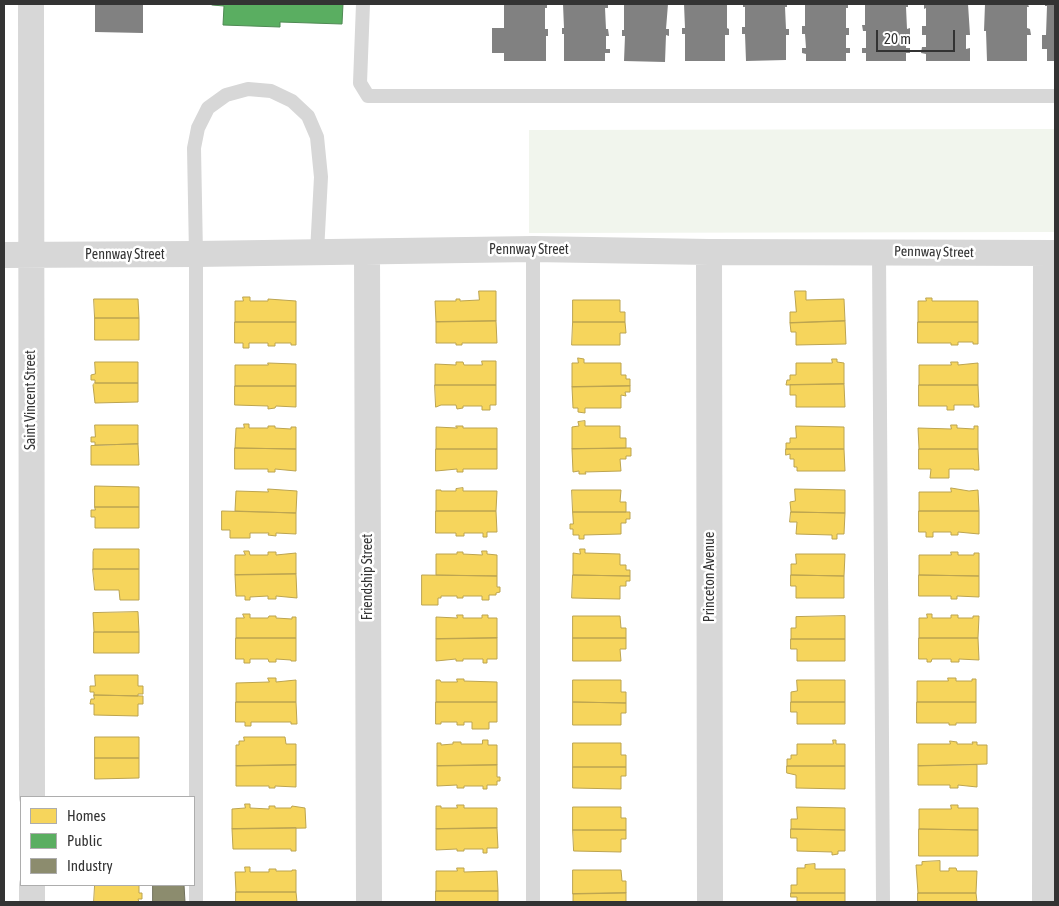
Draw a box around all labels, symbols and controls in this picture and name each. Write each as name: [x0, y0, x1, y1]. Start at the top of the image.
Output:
scale bar: [879, 20, 958, 52]
text: 20 m: [884, 30, 911, 47]
street label: Pennway Street: [489, 242, 569, 258]
street label: Pennway Street: [894, 243, 974, 261]
street label: Pennway Street: [85, 247, 165, 263]
street label: Saint Vincent Street: [23, 350, 39, 450]
street label: Princeton Avenue: [702, 532, 718, 622]
street label: Friendship Street: [360, 534, 376, 620]
legend: [20, 796, 195, 886]
text: Homes: [67, 807, 106, 824]
text: Public: [67, 832, 102, 849]
text: Industry: [67, 857, 113, 874]

